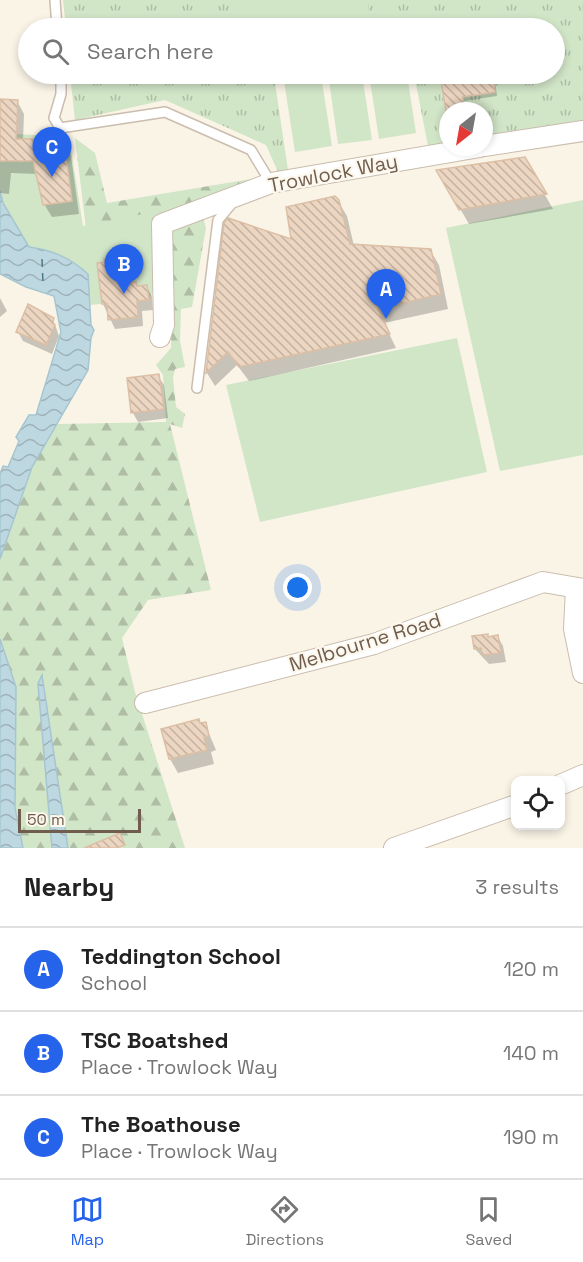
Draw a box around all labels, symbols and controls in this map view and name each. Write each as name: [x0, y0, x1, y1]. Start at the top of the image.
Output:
search box: [18, 18, 565, 84]
icon: search: [39, 35, 72, 68]
text: Search here: [87, 37, 214, 65]
north arrow: [439, 102, 493, 156]
pin: C: [32, 128, 72, 177]
street label: Trowlock Way: [266, 148, 400, 198]
pin: B: [104, 244, 144, 294]
pin: A: [366, 270, 406, 319]
your location: [283, 573, 312, 602]
street label: Melbourne Road: [286, 607, 444, 677]
map controls: [511, 776, 565, 830]
button: locate: [511, 776, 565, 830]
scale bar: [18, 806, 141, 834]
text: 50 m: [27, 809, 65, 830]
text: Nearby: [24, 870, 114, 904]
text: 3 results: [475, 874, 559, 900]
text: Teddington School: [81, 942, 281, 970]
text: A: [37, 956, 50, 982]
text: 120 m: [503, 956, 559, 982]
text: School: [81, 970, 147, 996]
text: TSC Boatshed: [81, 1026, 229, 1054]
text: B: [37, 1040, 50, 1066]
text: 140 m: [503, 1040, 559, 1066]
text: Place · Trowlock Way: [81, 1054, 278, 1080]
text: The Boathouse: [81, 1110, 241, 1138]
text: C: [37, 1124, 50, 1150]
text: 190 m: [503, 1124, 559, 1150]
text: Place · Trowlock Way: [81, 1138, 278, 1164]
tab: Map: [71, 1193, 104, 1250]
tab: Directions: [246, 1193, 324, 1250]
tab: Saved: [466, 1193, 512, 1250]

